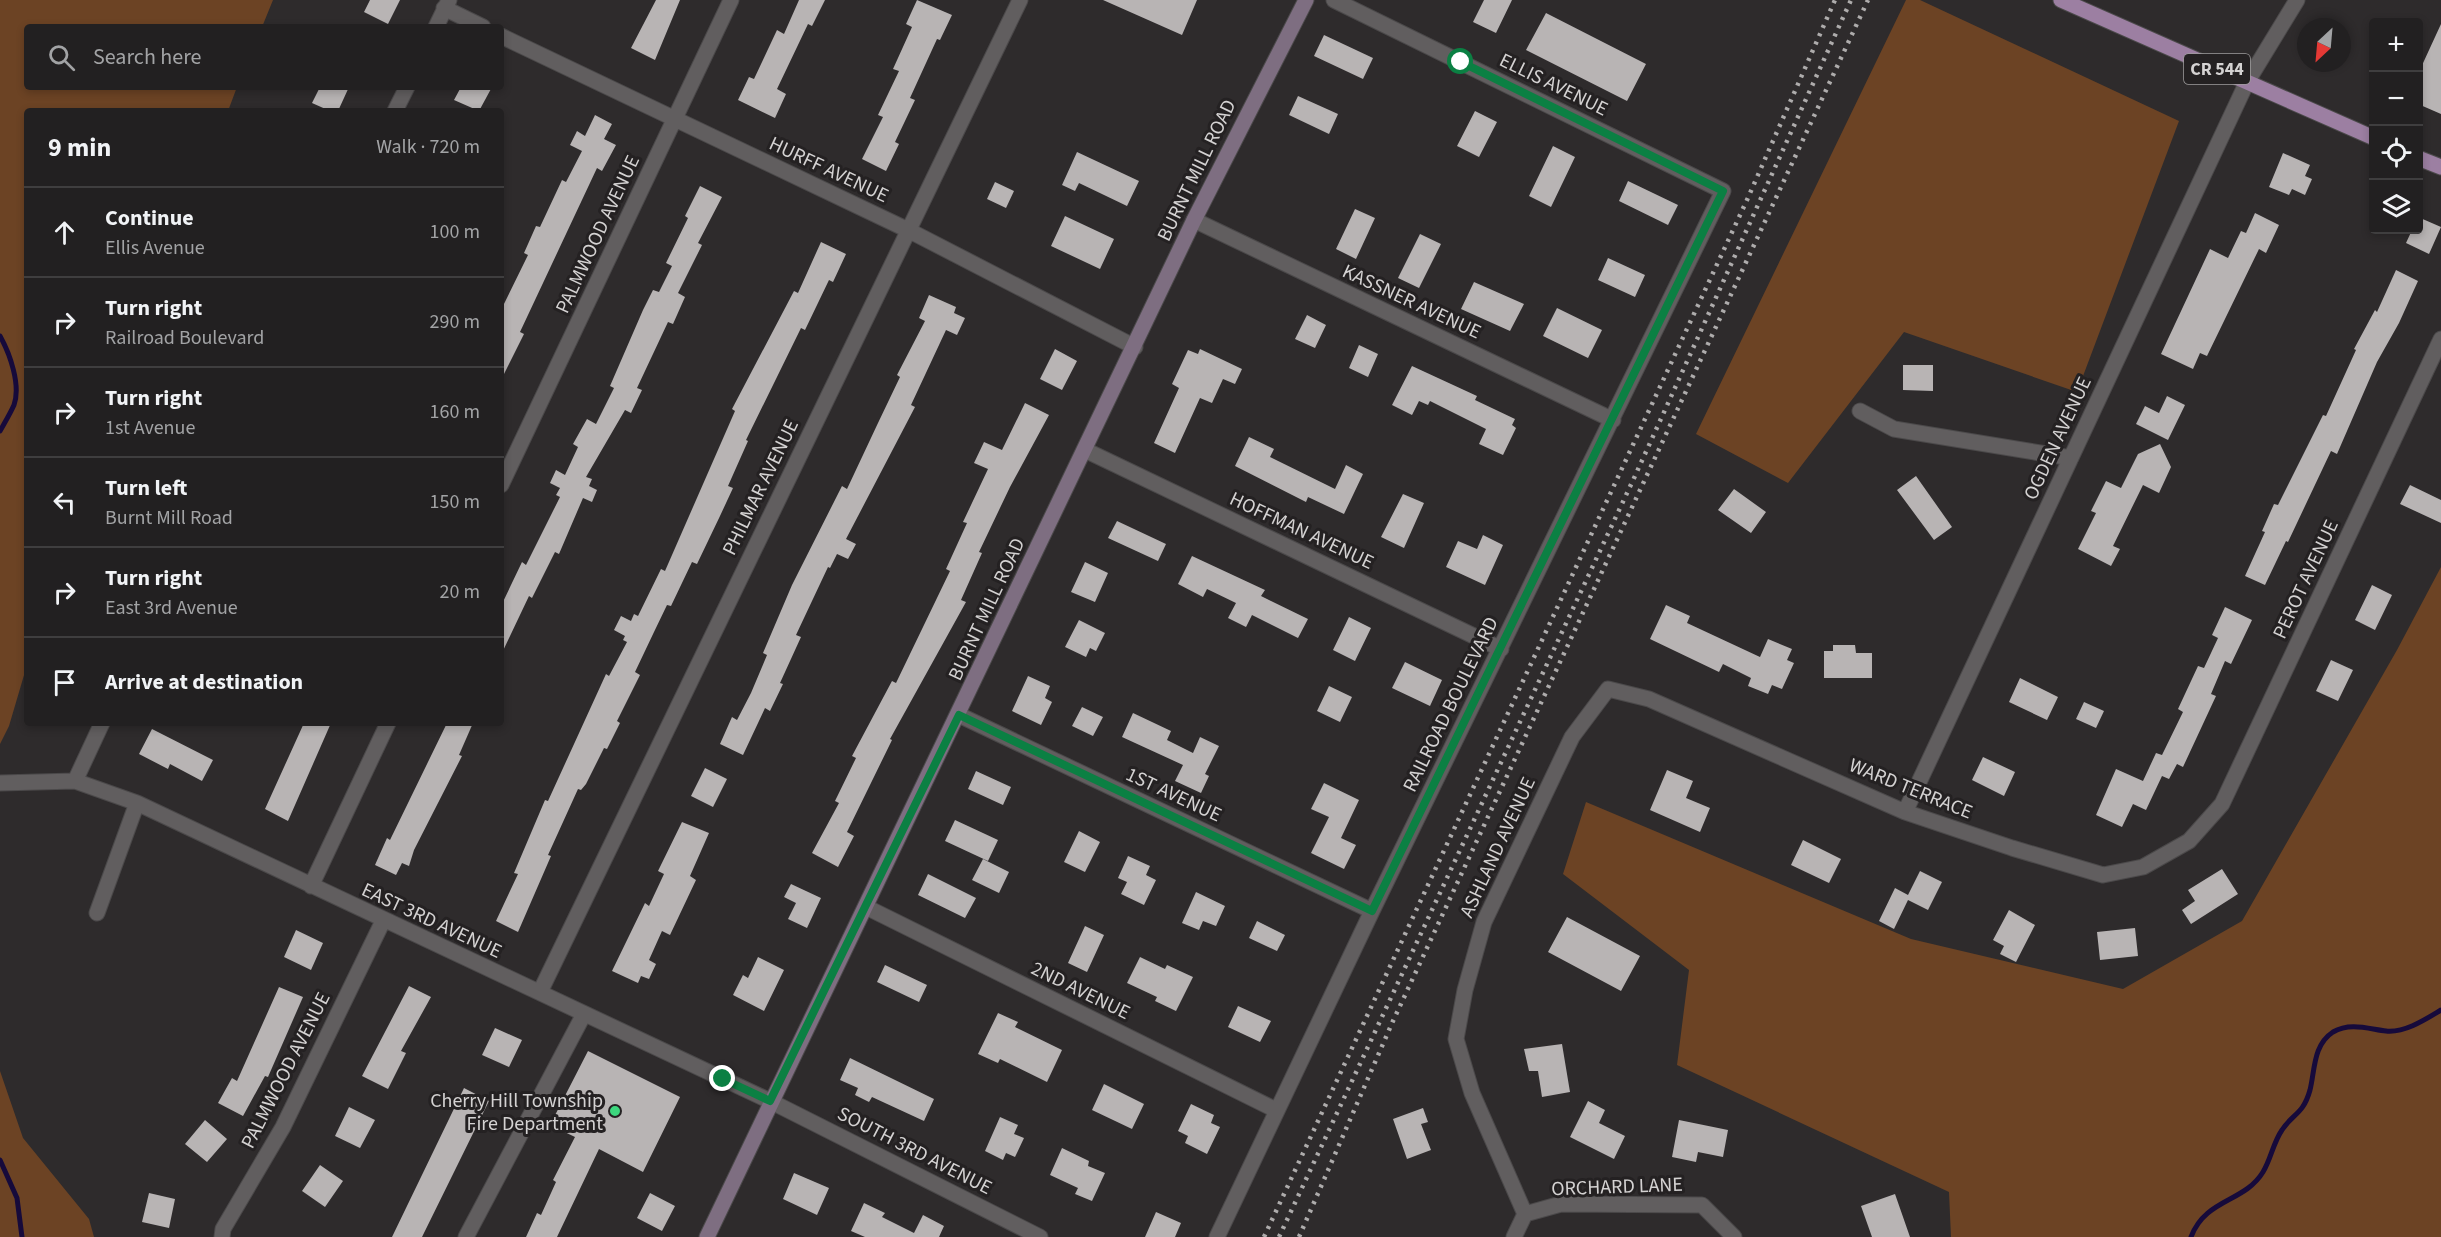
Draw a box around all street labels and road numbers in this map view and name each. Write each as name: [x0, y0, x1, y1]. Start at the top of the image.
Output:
street label: ELLIS AVENUE: [1495, 47, 1613, 123]
road number: CR 544: [2184, 54, 2250, 84]
street label: BURNT MILL ROAD: [1150, 95, 1243, 246]
street label: HURFF AVENUE: [764, 130, 893, 210]
street label: PALMWOOD AVENUE: [549, 151, 647, 318]
street label: KASSNER AVENUE: [1338, 258, 1485, 346]
street label: OGDEN AVENUE: [2017, 372, 2099, 505]
street label: PHILMAR AVENUE: [716, 415, 806, 560]
street label: HOFFMAN AVENUE: [1225, 485, 1378, 577]
street label: PEROT AVENUE: [2266, 515, 2346, 644]
street label: BURNT MILL ROAD: [942, 533, 1032, 685]
street label: RAILROAD BOULEVARD: [1396, 612, 1505, 797]
street label: WARD TERRACE: [1845, 751, 1977, 826]
street label: 1ST AVENUE: [1121, 761, 1226, 829]
street label: ASHLAND AVENUE: [1453, 773, 1543, 922]
street label: EAST 3RD AVENUE: [357, 876, 506, 966]
street label: 2ND AVENUE: [1026, 955, 1135, 1027]
street label: PALMWOOD AVENUE: [234, 988, 337, 1153]
street label: SOUTH 3RD AVENUE: [832, 1100, 997, 1202]
street label: ORCHARD LANE: [1551, 1171, 1683, 1203]

